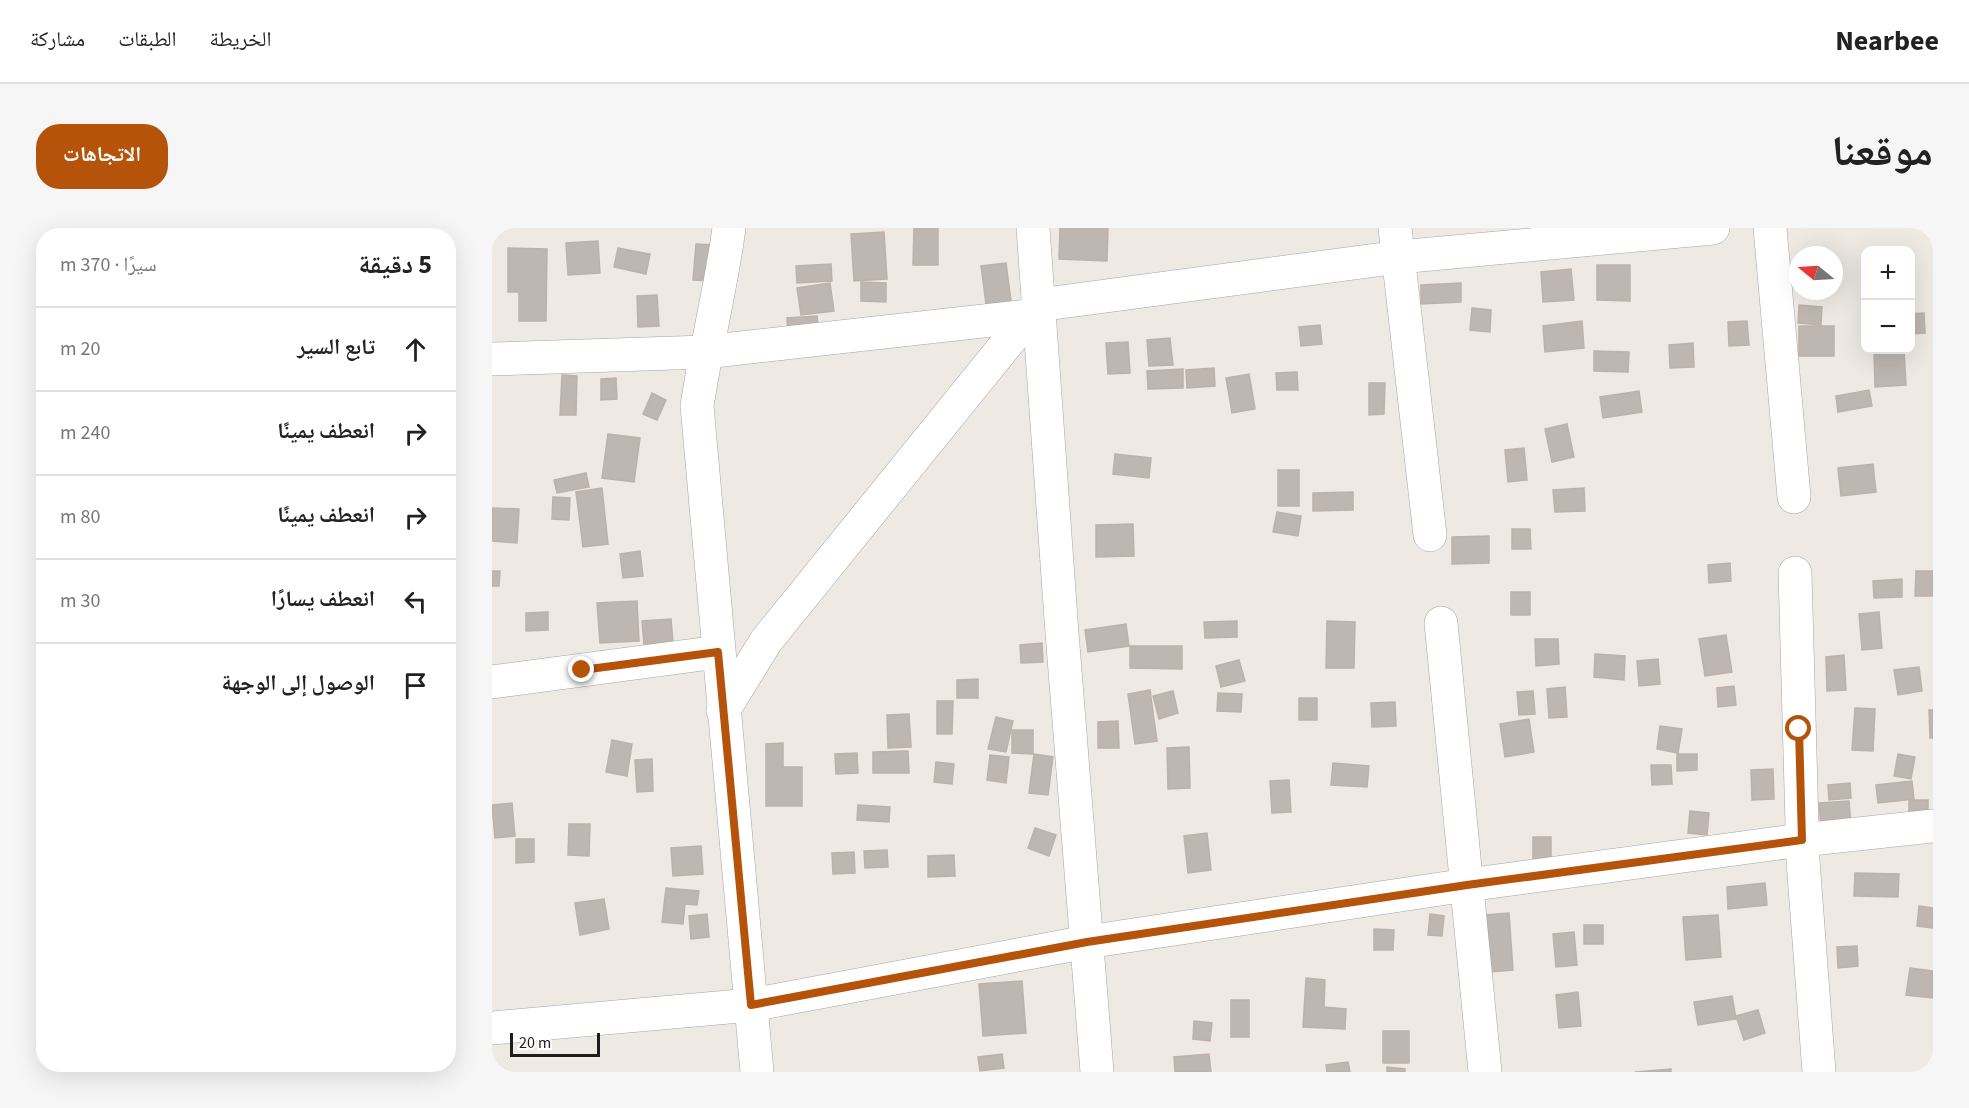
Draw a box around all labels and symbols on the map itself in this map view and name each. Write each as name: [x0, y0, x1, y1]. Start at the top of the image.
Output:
north arrow: [1789, 246, 1843, 300]
route end: [568, 656, 594, 682]
route start: [1785, 715, 1811, 741]
scale bar: [510, 1030, 600, 1058]

